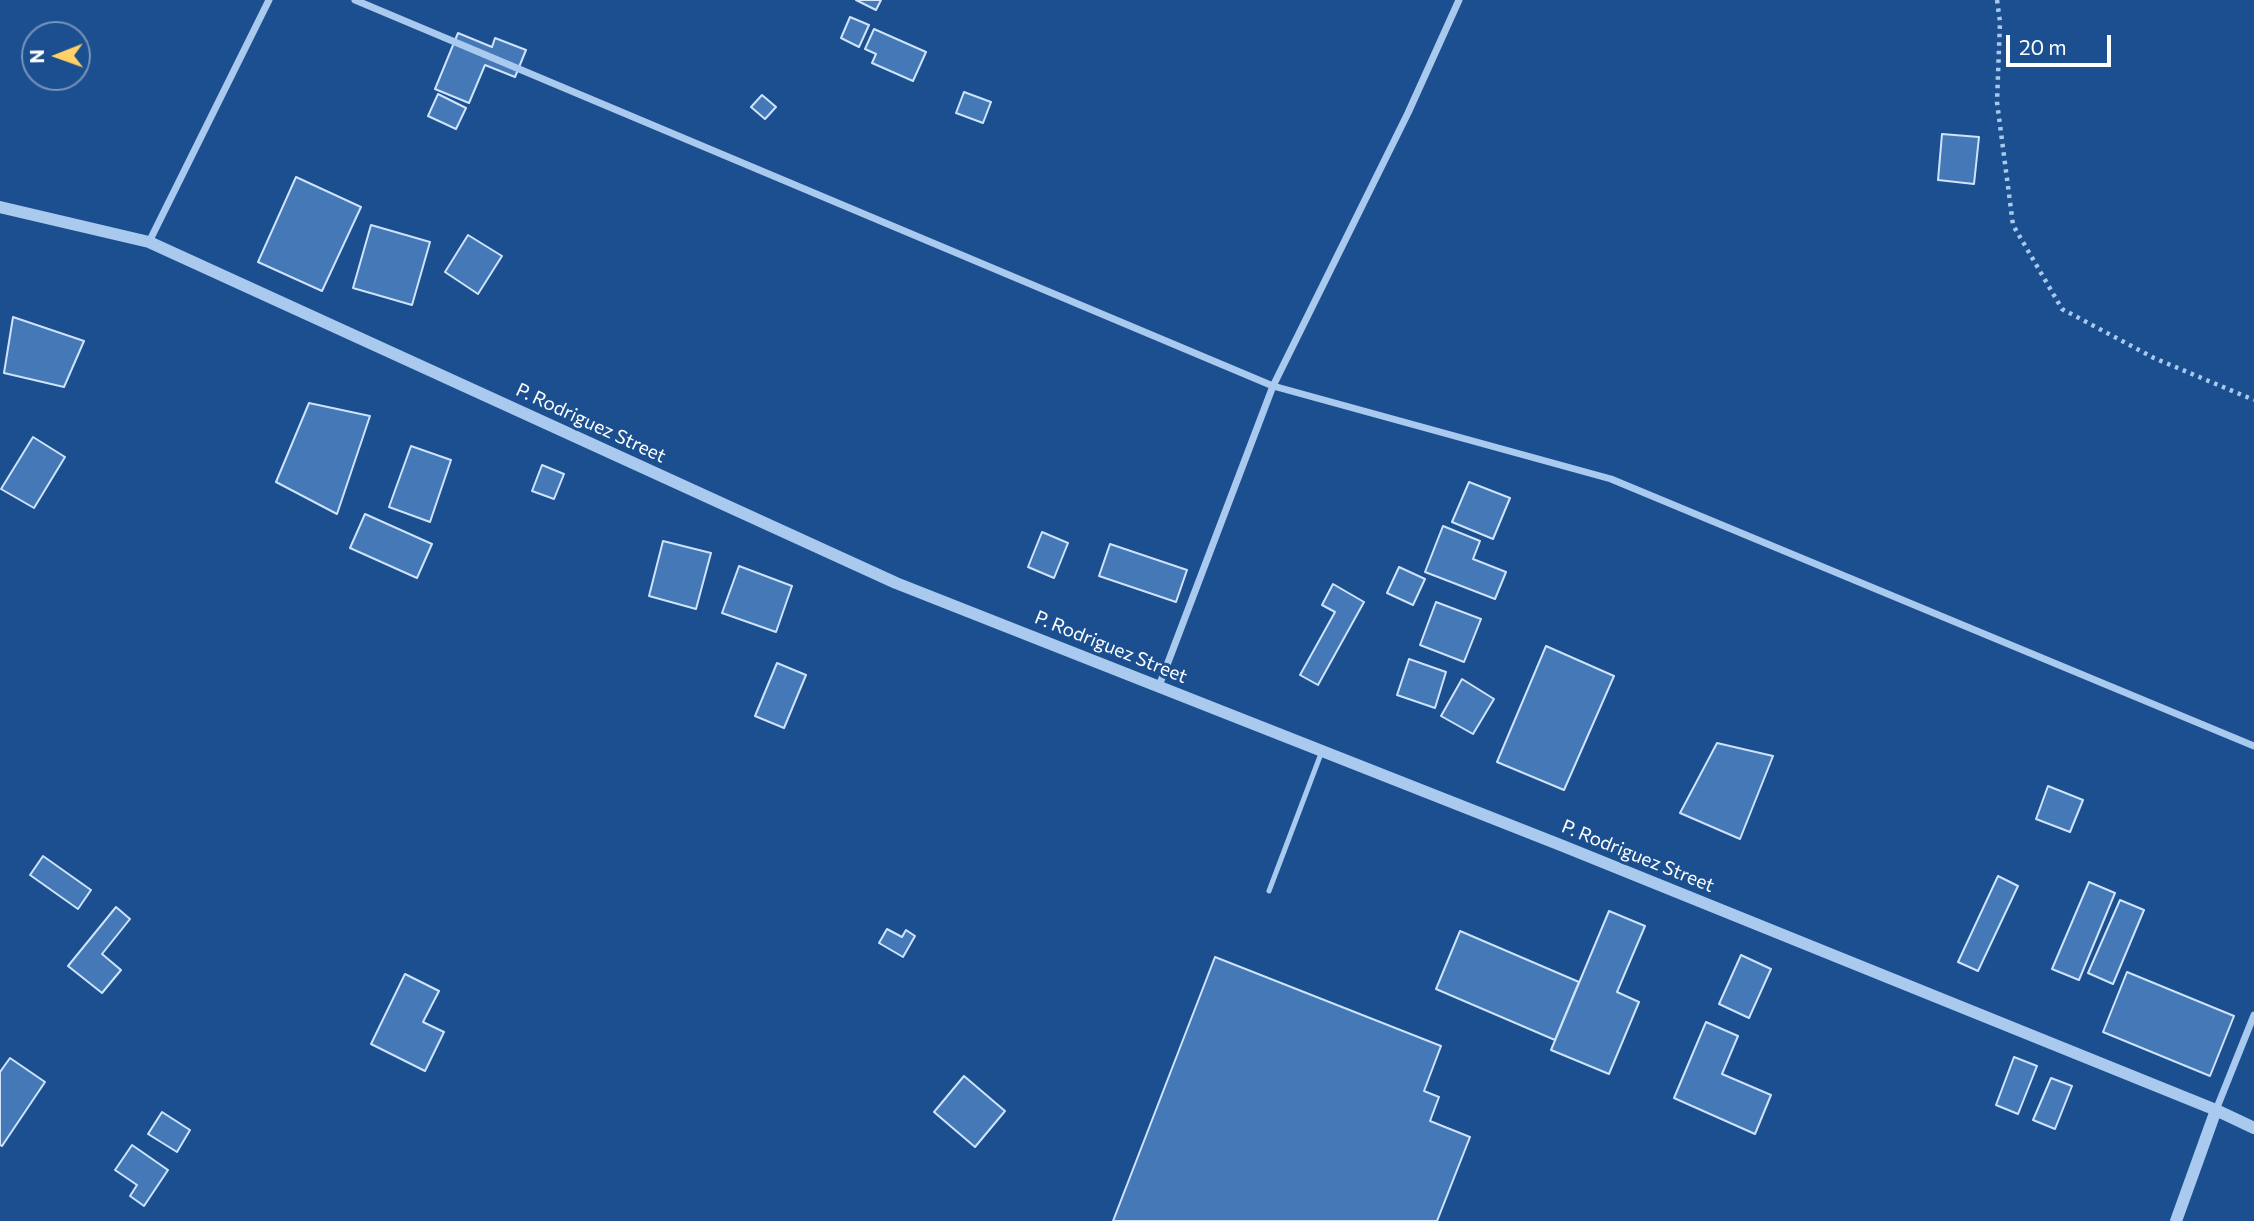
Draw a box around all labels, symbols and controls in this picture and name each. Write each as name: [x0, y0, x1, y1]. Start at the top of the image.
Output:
north arrow: [21, 21, 91, 91]
scale bar: [2009, 21, 2114, 65]
text: 20 m: [2019, 34, 2067, 59]
text: N: [25, 49, 48, 64]
street label: P. Rodriguez Street: [512, 378, 670, 468]
street label: P. Rodriguez Street: [1031, 606, 1191, 688]
street label: P. Rodriguez Street: [1558, 815, 1718, 897]

